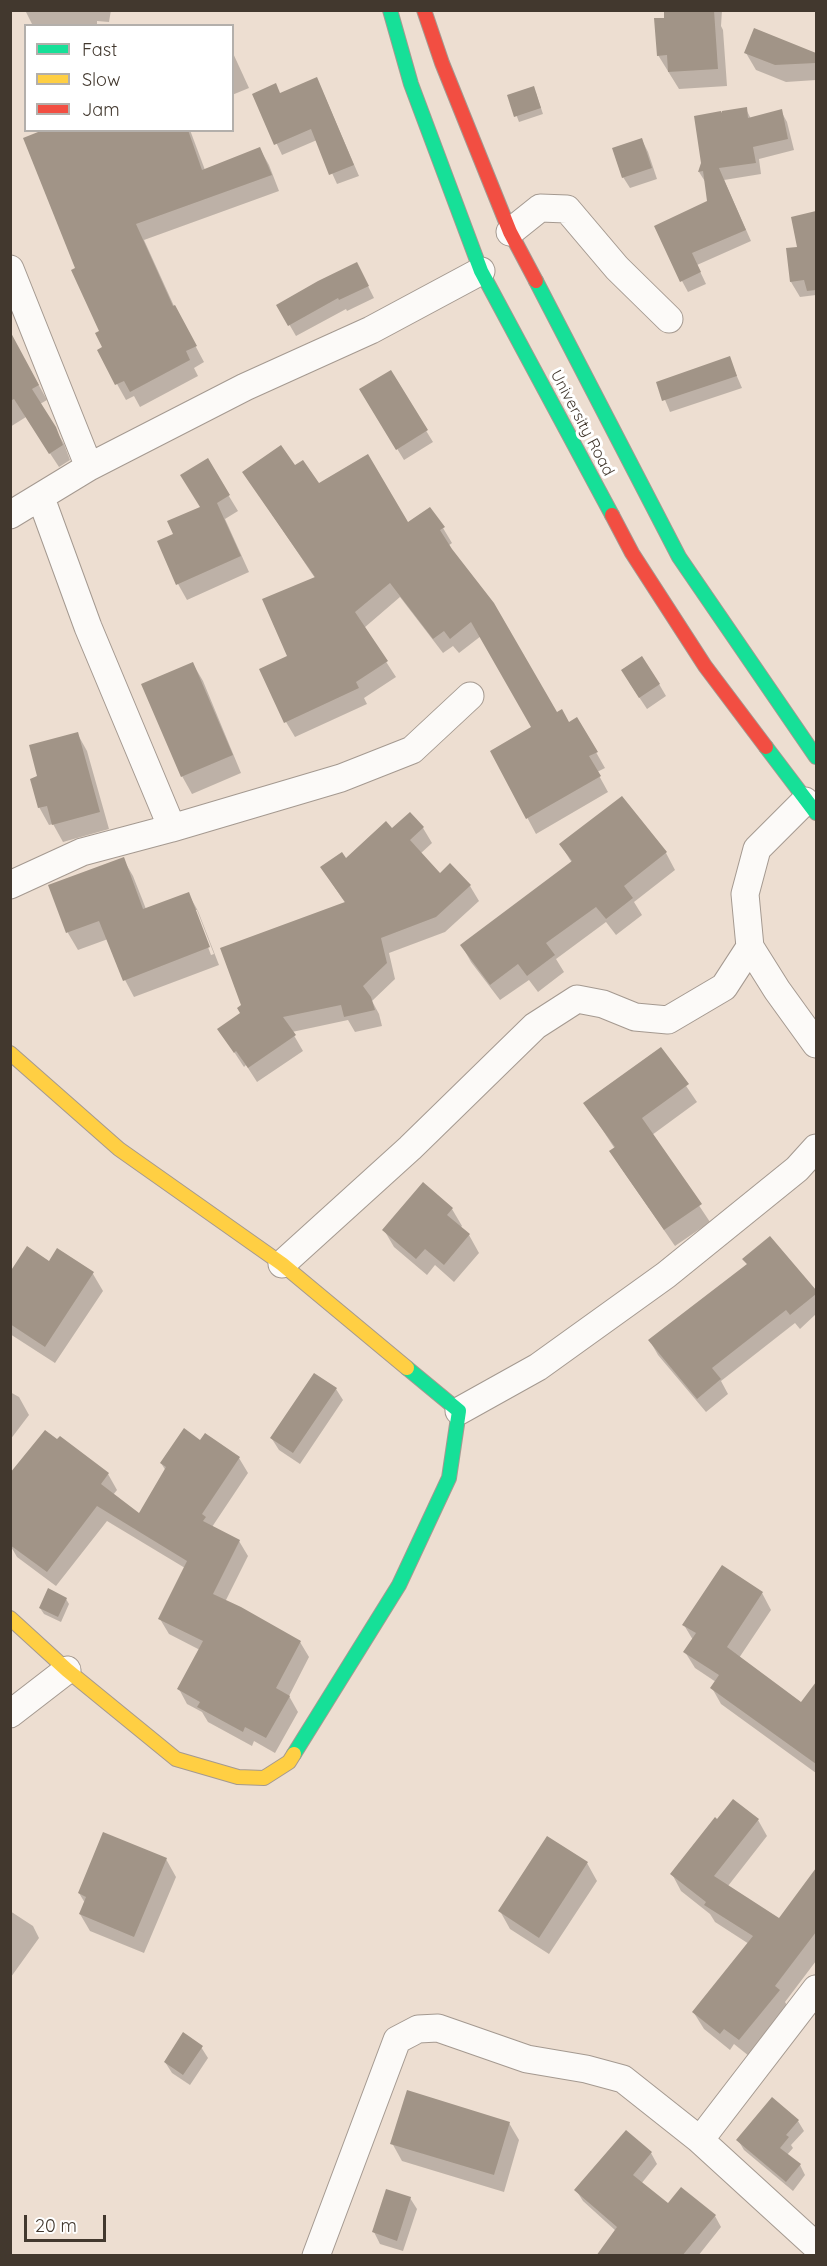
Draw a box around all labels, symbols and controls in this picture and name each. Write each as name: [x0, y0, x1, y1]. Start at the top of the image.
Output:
legend: [24, 24, 234, 132]
text: Fast: [82, 38, 117, 61]
text: Slow: [82, 68, 120, 91]
text: Jam: [82, 98, 120, 121]
street label: University Road: [546, 367, 618, 479]
scale bar: [27, 2203, 110, 2241]
text: 20 m: [35, 2214, 77, 2237]

